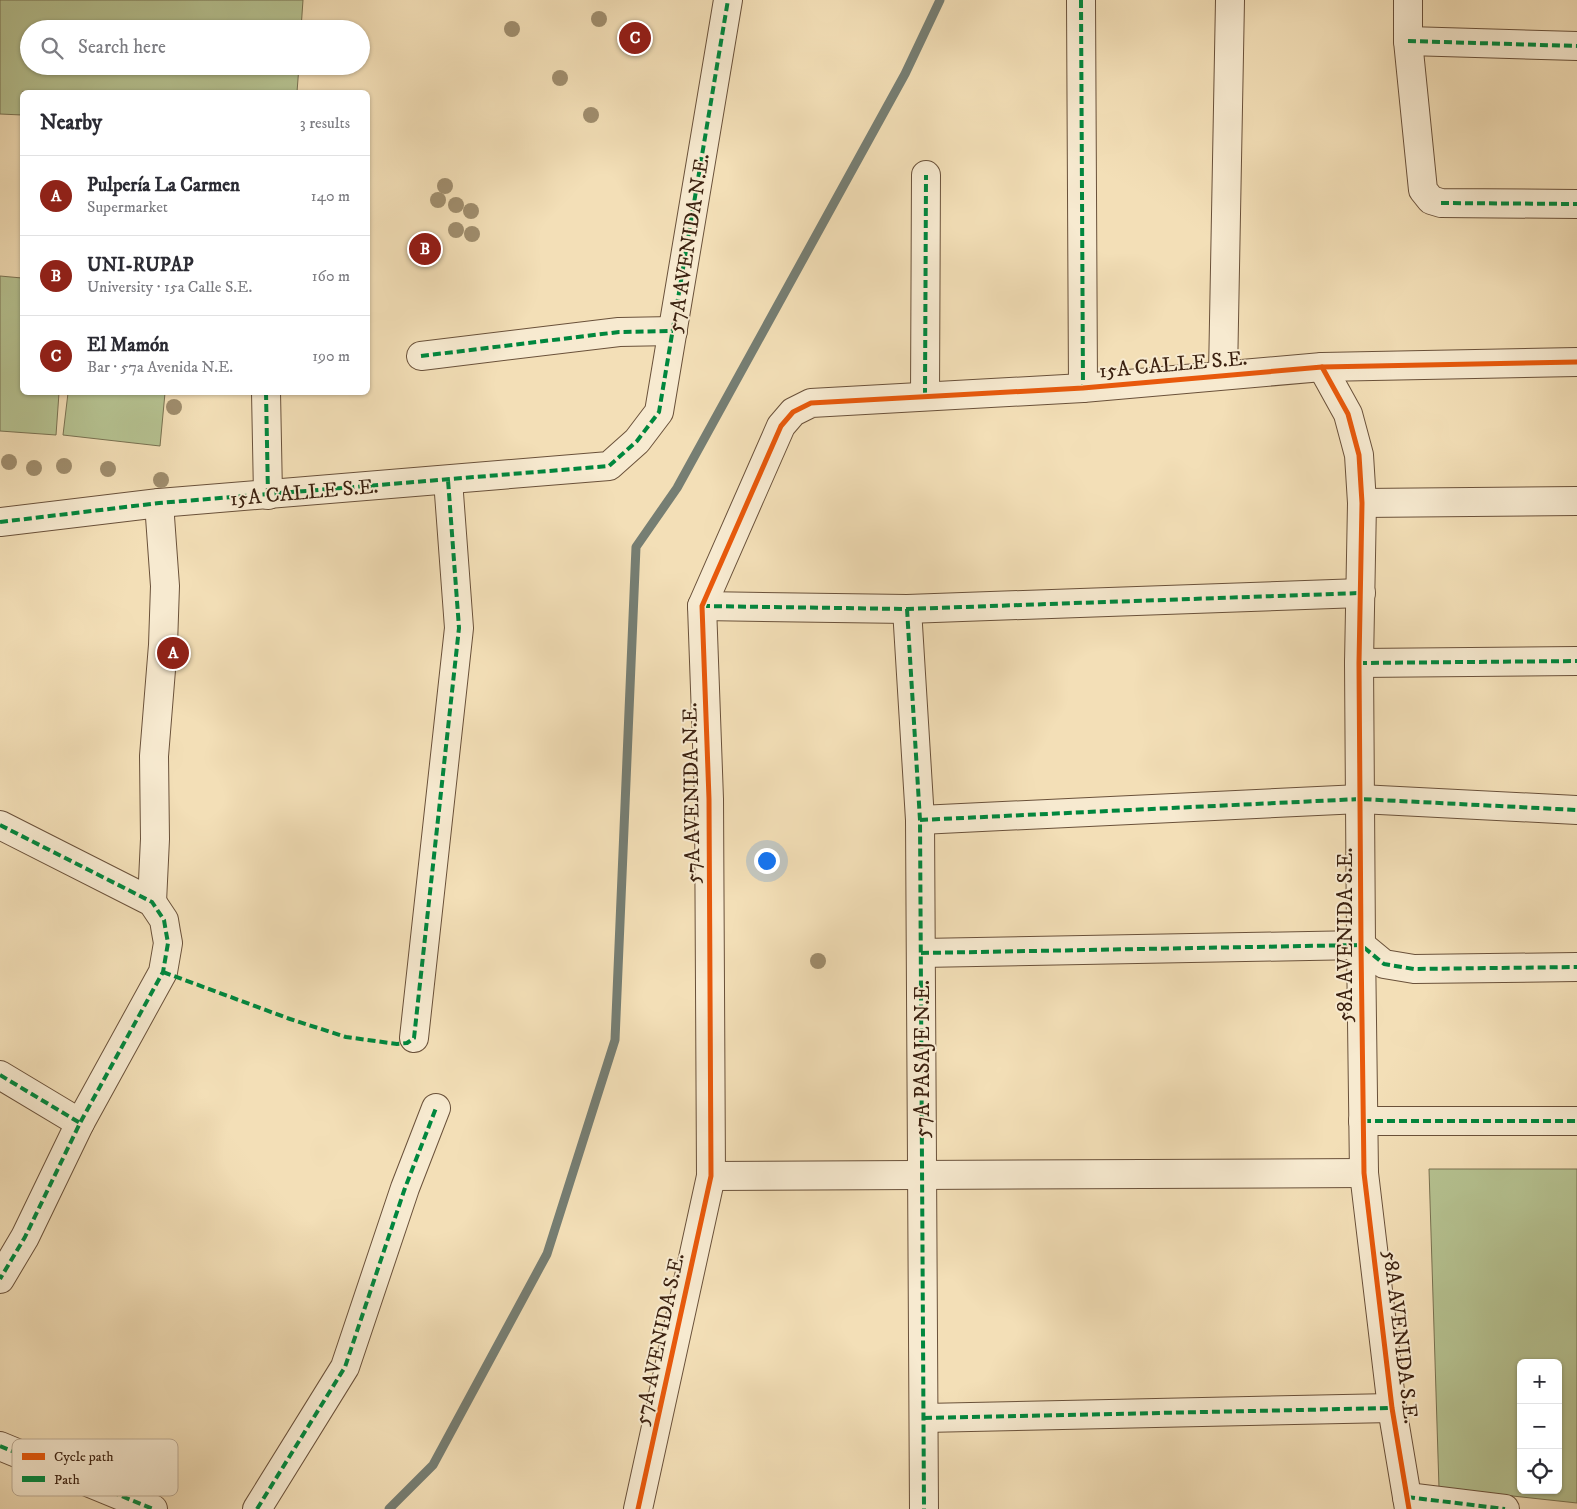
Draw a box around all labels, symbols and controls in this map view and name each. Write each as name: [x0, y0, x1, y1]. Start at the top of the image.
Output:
pin: C: [619, 19, 651, 57]
search box: [20, 20, 370, 75]
icon: search: [38, 34, 66, 62]
text: Search here: [78, 36, 166, 59]
text: Nearby: [40, 110, 102, 136]
text: 3 results: [300, 113, 350, 133]
street label: 57A AVENIDA N.E.: [662, 152, 716, 335]
text: Pulpería La Carmen: [87, 174, 240, 197]
text: A: [51, 186, 61, 206]
text: 140 m: [311, 186, 350, 206]
text: Supermarket: [87, 197, 168, 217]
pin: B: [409, 230, 441, 268]
text: UNI-RUPAP: [87, 254, 194, 277]
text: B: [51, 266, 61, 286]
text: 160 m: [312, 266, 350, 286]
text: University · 15a Calle S.E.: [87, 277, 252, 297]
text: El Mamón: [87, 334, 169, 357]
text: C: [51, 346, 61, 366]
text: 190 m: [312, 346, 350, 366]
street label: 15A CALLE S.E.: [1098, 346, 1248, 384]
text: Bar · 57a Avenida N.E.: [87, 357, 233, 377]
street label: 15A CALLE S.E.: [229, 474, 379, 512]
pin: A: [157, 634, 189, 672]
street label: 57A AVENIDA N.E.: [677, 702, 707, 884]
your location: [754, 848, 780, 874]
street label: 58A AVENIDA S.E.: [1333, 848, 1359, 1022]
street label: 57A PASAJE N.E.: [910, 980, 936, 1138]
street label: 58A AVENIDA S.E.: [1376, 1249, 1424, 1425]
street label: 57A AVENIDA S.E.: [629, 1251, 691, 1428]
map controls: [1517, 1359, 1562, 1494]
button: +: [1517, 1359, 1562, 1404]
button: −: [1517, 1404, 1562, 1449]
legend: [12, 1439, 178, 1496]
text: Cycle path: [54, 1448, 114, 1466]
button: locate: [1517, 1449, 1562, 1494]
text: Path: [54, 1471, 81, 1489]

